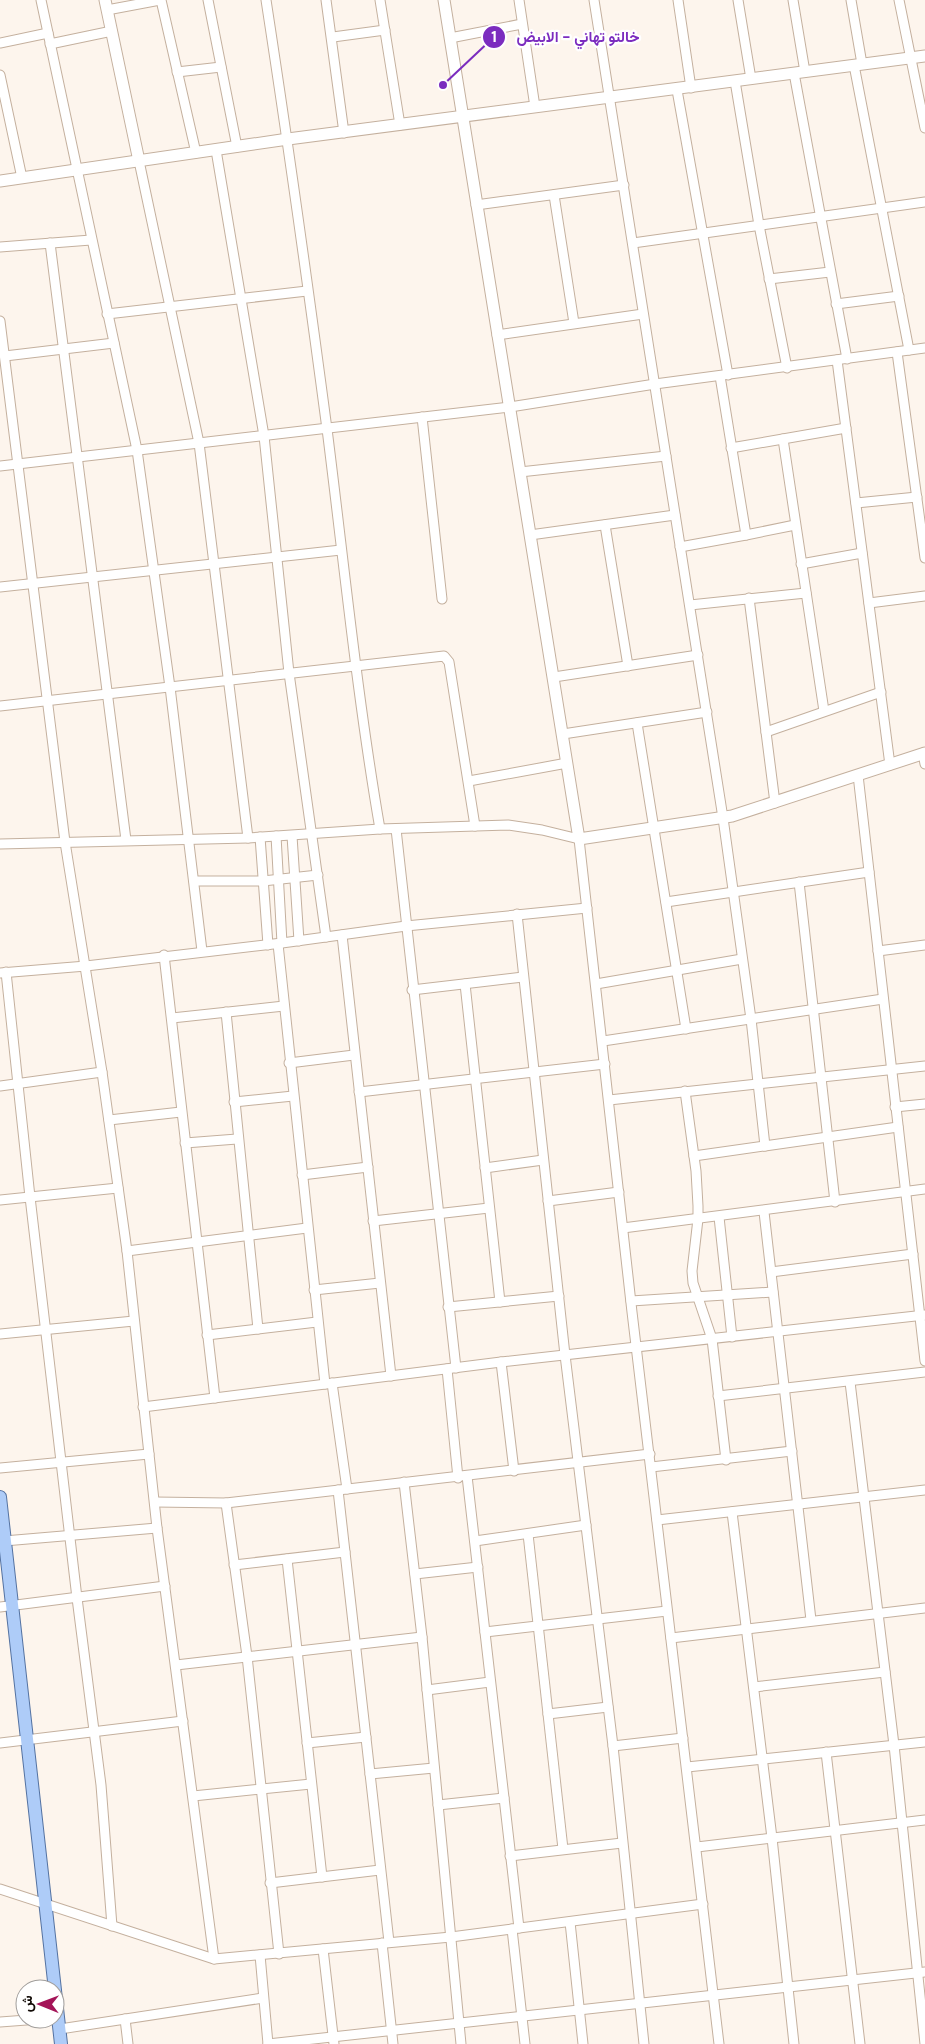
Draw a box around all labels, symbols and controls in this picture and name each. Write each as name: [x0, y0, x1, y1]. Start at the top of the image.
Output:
callout: خالتو تهاني - الابيض: [482, 22, 650, 52]
text: 1: [491, 27, 497, 47]
text: خالتو تهاني - الابيض: [517, 27, 639, 50]
north arrow: [15, 1979, 65, 2029]
text: ش: [18, 1995, 36, 2012]

